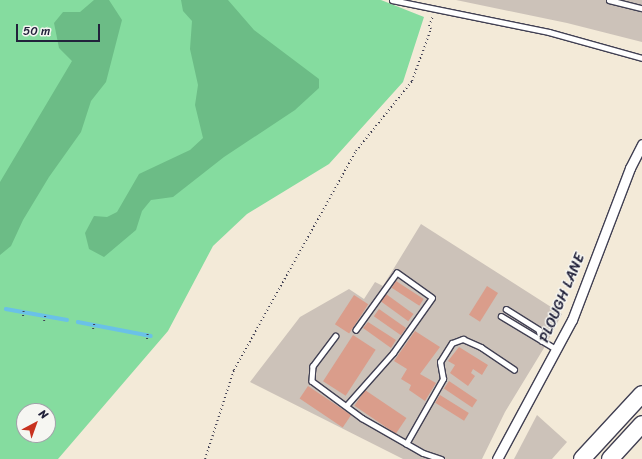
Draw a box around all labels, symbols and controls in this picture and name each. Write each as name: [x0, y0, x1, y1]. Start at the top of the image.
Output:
scale bar: [18, 16, 102, 42]
text: 50 m: [23, 20, 50, 42]
street label: PLOUGH LANE: [535, 251, 589, 345]
north arrow: [16, 403, 56, 443]
text: N: [34, 405, 53, 424]

